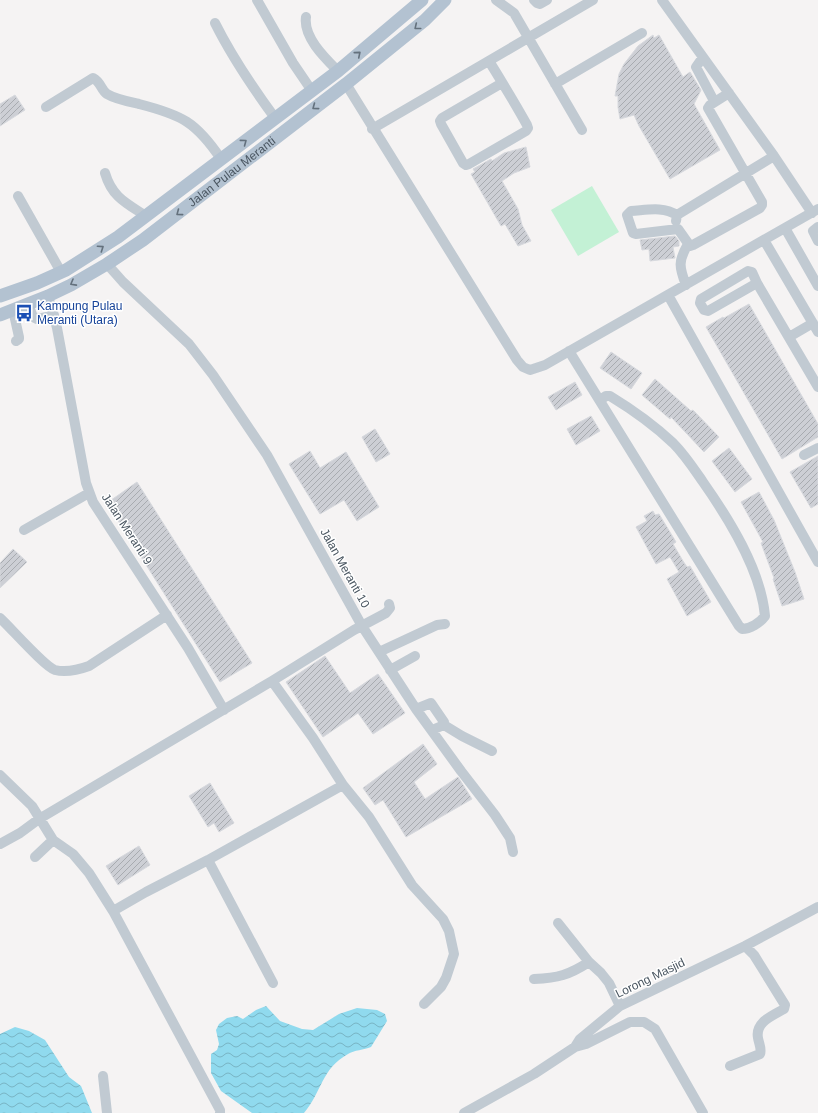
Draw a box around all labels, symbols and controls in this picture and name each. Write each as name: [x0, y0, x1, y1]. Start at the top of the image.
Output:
one-way arrow: [414, 22, 421, 29]
one-way arrow: [354, 52, 361, 59]
one-way arrow: [312, 103, 319, 110]
street label: Jalan Pulau Meranti: [185, 134, 278, 210]
one-way arrow: [239, 140, 246, 147]
one-way arrow: [176, 208, 183, 215]
one-way arrow: [97, 245, 104, 252]
one-way arrow: [70, 279, 77, 286]
place label: Kampung Pulau Meranti (Utara): [37, 299, 122, 327]
bus stop icon: Kampung Pulau Meranti (Utara): [14, 303, 34, 323]
street label: Jalan Meranti 9: [99, 491, 155, 567]
street label: Jalan Meranti 10: [317, 526, 373, 610]
street label: Lorong Masjid: [613, 955, 687, 1001]

